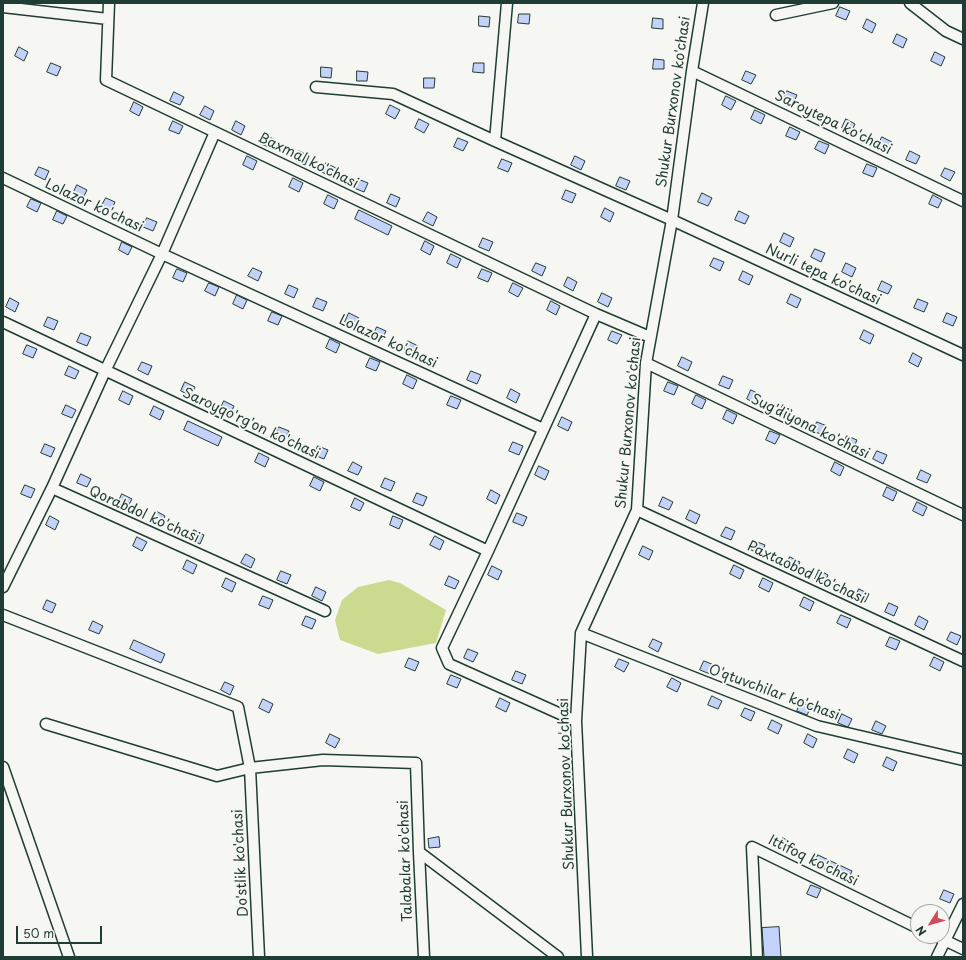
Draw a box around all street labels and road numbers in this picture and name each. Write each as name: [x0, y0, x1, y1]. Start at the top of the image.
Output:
street label: Shukur Burxonov ko'chasi: [654, 15, 694, 189]
street label: Saroytepa ko'chasi: [772, 87, 894, 159]
street label: Baxmal ko'chasi: [255, 129, 361, 193]
street label: Lolazor ko'chasi: [42, 176, 146, 236]
street label: Nurli tepa ko'chasi: [763, 241, 883, 309]
street label: Lolazor ko'chasi: [336, 312, 440, 372]
street label: Shukur Burxonov ko'chasi: [613, 336, 645, 510]
street label: Saroyqo'rg'on ko'chasi: [180, 385, 322, 463]
street label: Sug'diyona ko'chasi: [748, 391, 872, 463]
street label: Qorabdol ko'chasi: [86, 483, 202, 547]
street label: Paxtaobod ko'chasi: [744, 538, 868, 608]
street label: O'qtuvchilar ko'chasi: [706, 662, 842, 724]
street label: Shukur Burxonov ko'chasi: [556, 697, 578, 871]
street label: Talabalar ko'chasi: [395, 800, 417, 922]
street label: Do'stlik ko'chasi: [230, 809, 252, 917]
street label: Ittifoq ko'chasi: [765, 832, 861, 890]

